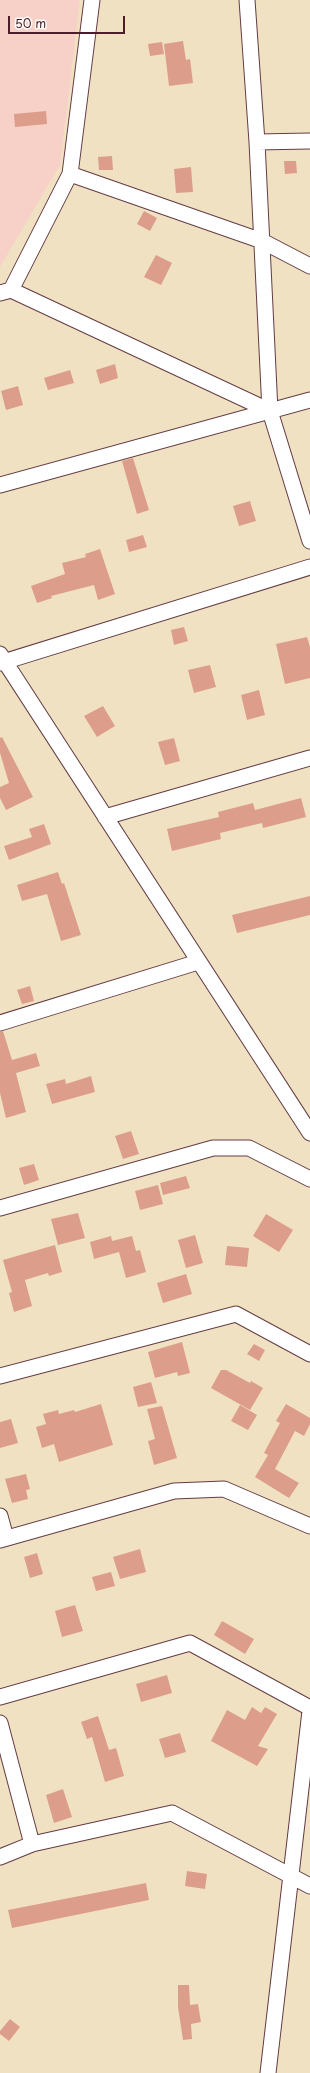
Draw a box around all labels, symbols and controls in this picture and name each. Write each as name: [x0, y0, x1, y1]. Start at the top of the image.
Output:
scale bar: [10, 8, 127, 34]
text: 50 m: [15, 14, 46, 32]

